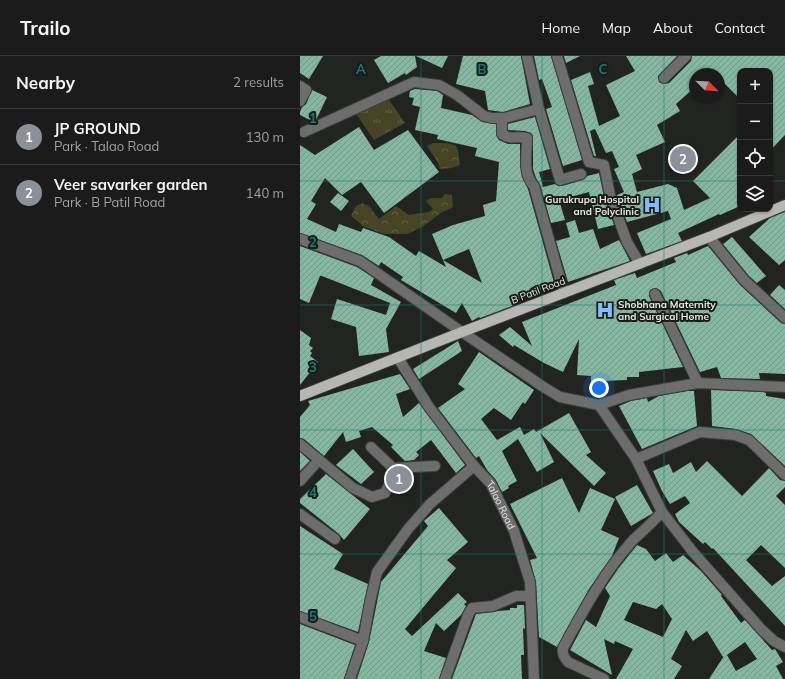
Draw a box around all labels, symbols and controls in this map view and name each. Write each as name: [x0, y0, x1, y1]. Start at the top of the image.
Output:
text: Trailo: [20, 16, 71, 40]
text: Home: [541, 19, 580, 37]
text: Map: [602, 19, 631, 37]
text: About: [653, 19, 693, 37]
text: Contact: [715, 19, 765, 37]
text: A: [356, 61, 366, 77]
text: B: [478, 61, 487, 77]
text: C: [599, 61, 608, 77]
north arrow: [689, 68, 725, 104]
map controls: [737, 68, 773, 212]
button: +: [737, 68, 773, 104]
text: Nearby: [16, 72, 75, 93]
text: 2 results: [233, 74, 284, 90]
button: −: [737, 104, 773, 140]
text: 1: [309, 110, 317, 126]
text: JP GROUND: [54, 119, 141, 138]
text: 1: [25, 129, 33, 145]
text: 130 m: [246, 129, 284, 145]
text: Park · Talao Road: [54, 138, 159, 154]
button: locate: [737, 140, 773, 176]
pin: 2: [670, 144, 696, 174]
text: Veer savarker garden: [54, 175, 208, 194]
button: layers: [737, 176, 773, 212]
text: 2: [25, 185, 33, 201]
text: 140 m: [246, 185, 284, 201]
place label: Gurukrupa Hospital and Polyclinic: [545, 193, 639, 218]
text: Park · B Patil Road: [54, 194, 165, 210]
hospital icon: Gurukrupa Hospital and Polyclinic: [642, 195, 662, 215]
text: 2: [309, 234, 317, 250]
street label: B Patil Road: [509, 274, 567, 307]
place label: Shobhana Maternity and Surgical Home: [618, 298, 716, 323]
hospital icon: Shobhana Maternity and Surgical Home: [595, 300, 615, 320]
text: 3: [309, 359, 317, 375]
your location: [589, 378, 609, 398]
pin: 1: [386, 464, 412, 494]
street label: Talao Road: [484, 478, 518, 531]
text: 4: [309, 484, 317, 500]
text: 5: [309, 608, 317, 624]

